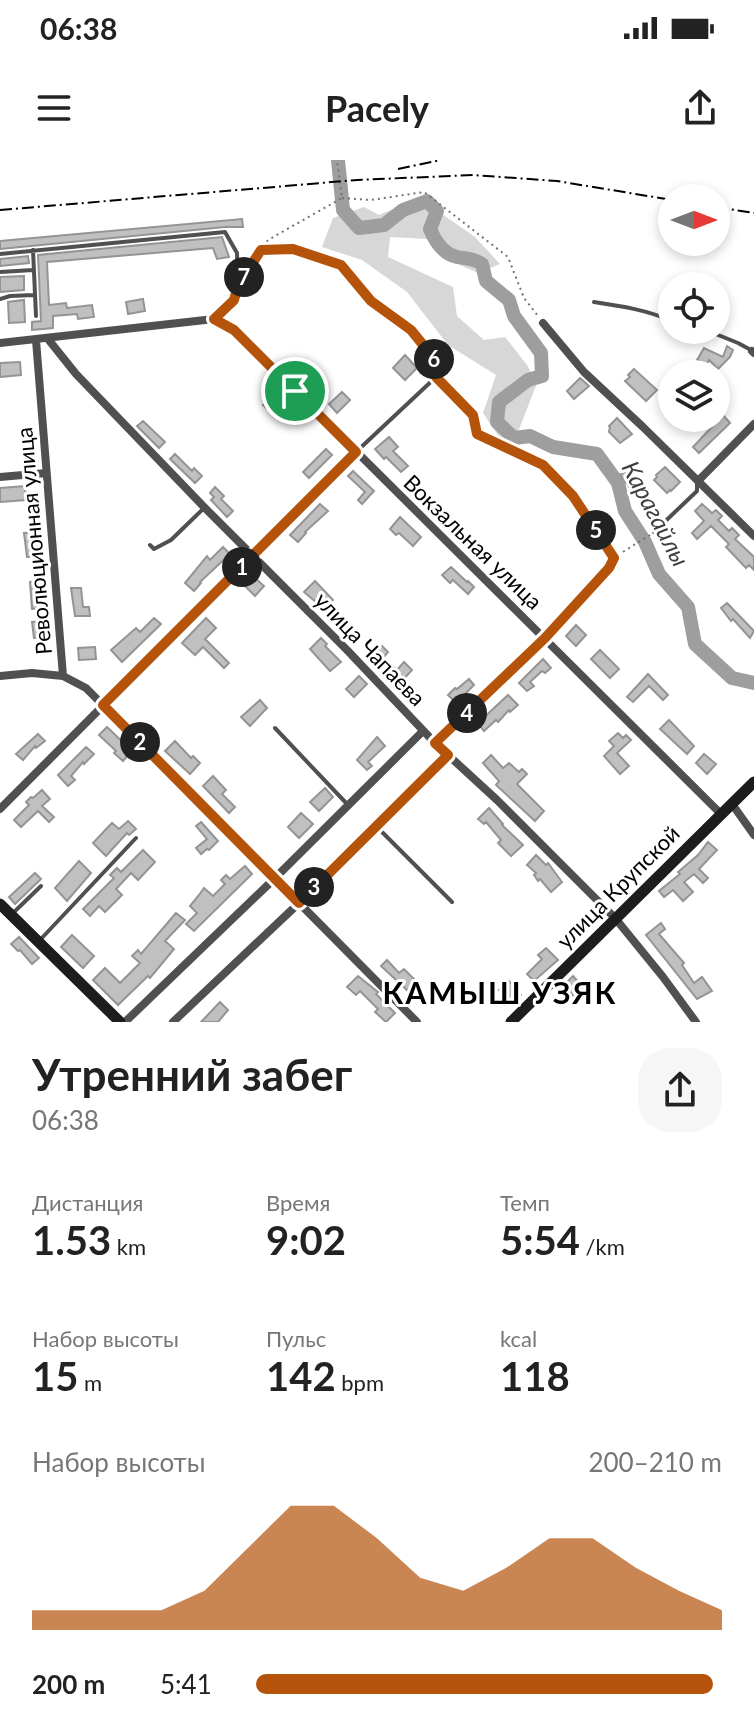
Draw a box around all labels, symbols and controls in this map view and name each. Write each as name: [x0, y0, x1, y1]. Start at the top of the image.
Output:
text: 06:38: [40, 10, 117, 46]
icon: menu: [32, 86, 76, 130]
text: Pacely: [325, 86, 429, 130]
icon: share: [678, 86, 722, 130]
north arrow: [658, 184, 730, 256]
map controls: [658, 184, 730, 432]
pin: 7: [224, 257, 264, 297]
text: 7: [238, 263, 250, 290]
button: locate: [658, 272, 730, 344]
pin: 6: [414, 339, 454, 379]
text: 6: [428, 345, 440, 372]
pin: [261, 357, 329, 425]
button: layers: [658, 360, 730, 432]
icon: arrive: [273, 369, 317, 413]
street label: Революционная улица: [10, 426, 57, 656]
water label: Карагайлы: [617, 456, 696, 571]
street label: Вокзальная улица: [398, 469, 548, 615]
pin: 5: [576, 510, 616, 550]
text: 5: [590, 516, 602, 543]
pin: 1: [222, 547, 262, 587]
text: 1: [236, 553, 248, 580]
street label: улица Чапаева: [309, 586, 431, 711]
pin: 4: [447, 693, 487, 733]
text: 4: [461, 699, 473, 726]
pin: 2: [120, 722, 160, 762]
text: 2: [134, 728, 146, 755]
street label: улица Крупской: [551, 820, 685, 954]
pin: 3: [294, 867, 334, 907]
text: 3: [308, 873, 320, 900]
district label: КАМЫШ УЗЯК: [383, 974, 617, 1010]
text: Утренний забег: [32, 1048, 352, 1100]
button: share: [638, 1048, 722, 1132]
text: 06:38: [32, 1104, 99, 1136]
text: Дистанция: [32, 1189, 143, 1216]
text: Время: [266, 1189, 330, 1216]
text: Темп: [500, 1189, 550, 1216]
text: 1.53: [32, 1216, 111, 1264]
text: 9:02: [266, 1216, 346, 1264]
text: 5:54: [500, 1216, 580, 1264]
text: km: [111, 1233, 146, 1260]
text: /km: [580, 1233, 625, 1260]
text: Набор высоты: [32, 1325, 179, 1352]
text: Пульс: [266, 1325, 326, 1352]
text: kcal: [500, 1325, 537, 1352]
text: 15: [32, 1352, 78, 1400]
text: 142: [266, 1352, 336, 1400]
text: 118: [500, 1352, 570, 1400]
text: m: [78, 1369, 102, 1396]
text: bpm: [336, 1369, 384, 1396]
text: Набор высоты: [32, 1446, 206, 1478]
text: 200–210 m: [588, 1446, 722, 1478]
text: 200 m: [32, 1668, 105, 1700]
text: 5:41: [160, 1668, 212, 1700]

